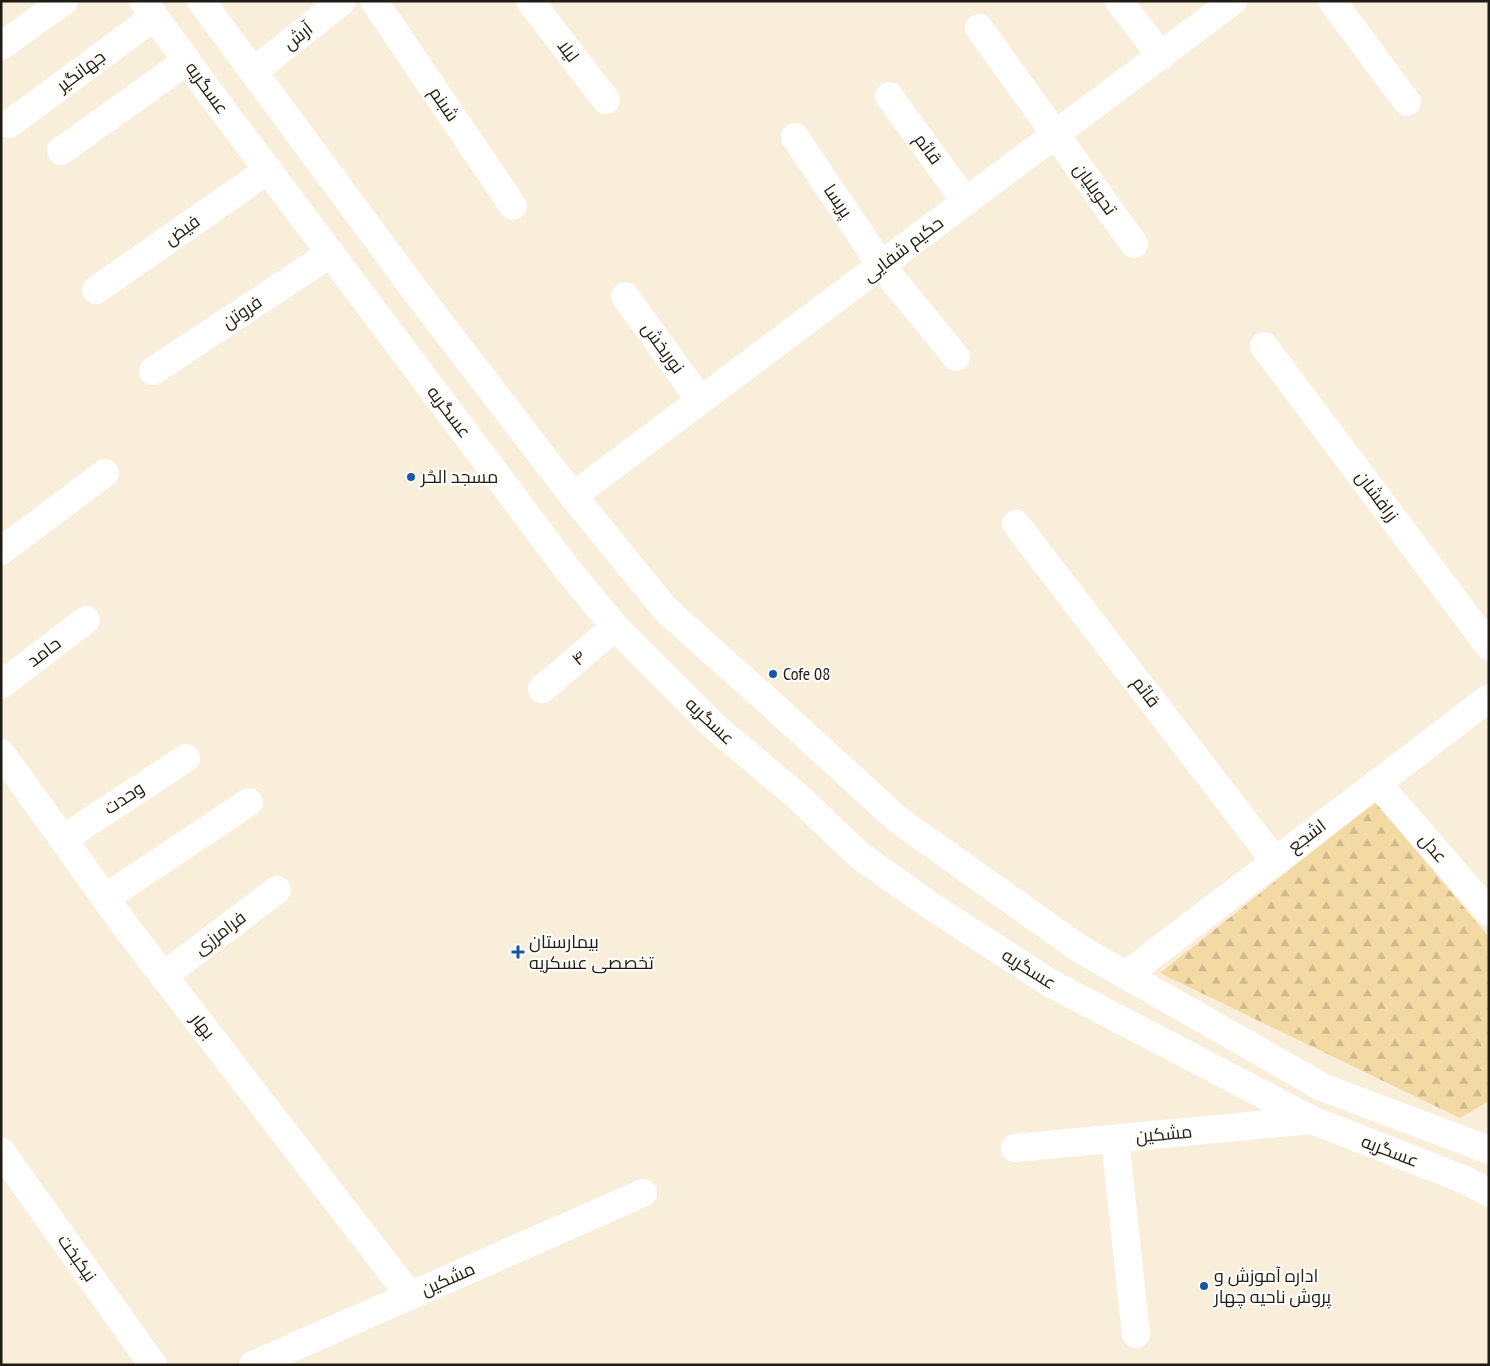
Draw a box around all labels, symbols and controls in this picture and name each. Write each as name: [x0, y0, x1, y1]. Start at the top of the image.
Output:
street label: آرش: [278, 17, 317, 54]
street label: لیلا: [552, 35, 584, 67]
street label: جهانگیر: [51, 45, 110, 97]
street label: عسگریه: [181, 57, 234, 119]
street label: شبنم: [424, 82, 464, 126]
street label: قائم: [909, 129, 947, 169]
street label: تحویلیان: [1069, 158, 1122, 219]
street label: پریسا: [818, 179, 858, 223]
street label: فیض: [159, 209, 204, 250]
street label: حکیم شفایی: [858, 211, 948, 287]
street label: فروتن: [217, 290, 266, 333]
street label: نوربخش: [637, 317, 690, 378]
street label: عسگریه: [422, 381, 476, 442]
place label: مسجد الحُر: [420, 465, 498, 488]
street label: زرافشان: [1351, 466, 1404, 526]
marker: مسجد الحُر: [405, 471, 417, 483]
street label: حامد: [22, 631, 65, 672]
street label: ۴: [567, 645, 591, 670]
place label: Cofe 08: [783, 662, 830, 685]
marker: Cofe 08: [767, 668, 779, 680]
street label: قائم: [1127, 672, 1165, 712]
street label: عسگریه: [681, 692, 740, 749]
street label: وحدت: [99, 776, 148, 819]
street label: اشجع: [1283, 814, 1331, 858]
street label: عدل: [1414, 828, 1453, 867]
street label: فرامرزی: [189, 906, 250, 960]
place label: بیمارستان تخصصی عسکریه: [529, 930, 654, 974]
street label: عسگریه: [998, 943, 1061, 994]
marker: بیمارستان تخصصی عسکریه: [511, 945, 525, 959]
street label: بهار: [185, 1007, 221, 1043]
street label: مشکین: [1135, 1120, 1193, 1147]
street label: عسگریه: [1358, 1129, 1422, 1172]
street label: نیکبخت: [53, 1229, 102, 1286]
street label: مشکین: [417, 1256, 478, 1301]
place label: اداره آموزش و پروش ناحیه چهار: [1213, 1264, 1331, 1309]
marker: اداره آموزش و پروش ناحیه چهار: [1198, 1280, 1210, 1292]

